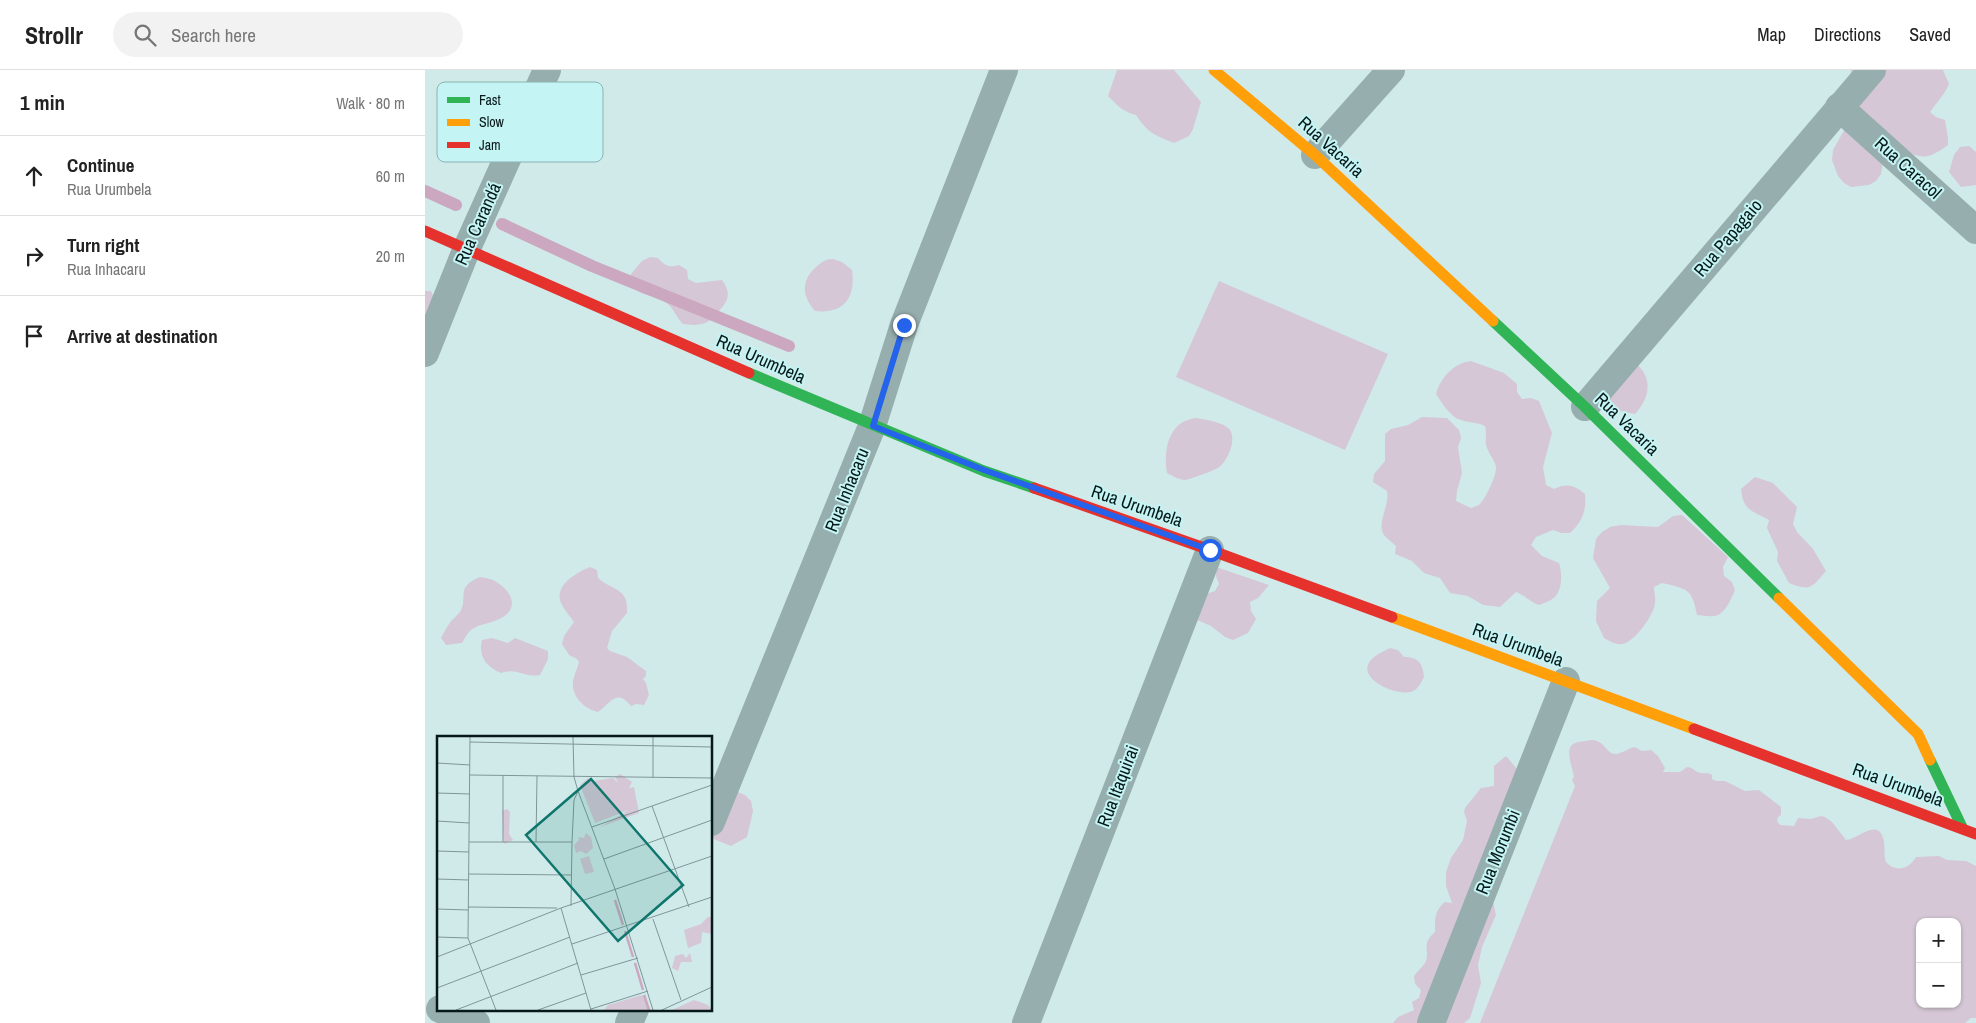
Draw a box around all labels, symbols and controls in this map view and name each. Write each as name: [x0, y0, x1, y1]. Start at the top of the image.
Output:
search box: [113, 12, 463, 57]
text: Strollr: [25, 19, 83, 51]
icon: search: [131, 21, 159, 49]
text: Search here: [171, 22, 256, 48]
text: Map: [1757, 22, 1786, 47]
text: Directions: [1814, 22, 1881, 47]
text: Saved: [1909, 22, 1951, 47]
legend: [437, 82, 603, 162]
text: 1 min: [20, 88, 65, 117]
text: Fast: [479, 91, 501, 109]
text: Walk · 80 m: [336, 92, 405, 114]
street label: Rua Vacaria: [1293, 110, 1370, 183]
text: Slow: [479, 113, 505, 131]
street label: Rua Caracol: [1869, 131, 1947, 204]
text: Jam: [479, 136, 501, 154]
text: Continue: [67, 152, 135, 178]
icon: ahead: [20, 162, 48, 190]
text: 60 m: [376, 165, 405, 187]
text: Rua Urumbela: [67, 178, 152, 200]
street label: Rua Carandá: [448, 179, 507, 269]
street label: Rua Papagaio: [1688, 193, 1768, 282]
text: Turn right: [67, 232, 139, 258]
icon: right: [20, 242, 48, 270]
text: 20 m: [376, 245, 405, 267]
text: Rua Inhacaru: [67, 258, 146, 280]
route end: [893, 314, 916, 337]
icon: arrive: [20, 322, 48, 350]
text: Arrive at destination: [67, 323, 218, 349]
street label: Rua Urumbela: [713, 328, 810, 389]
street label: Rua Vacaria: [1590, 387, 1665, 461]
street label: Rua Inhacaru: [818, 444, 875, 536]
street label: Rua Urumbela: [1088, 478, 1186, 533]
route start: [1199, 539, 1222, 562]
street label: Rua Urumbela: [1469, 617, 1567, 673]
inset map: [437, 736, 713, 1010]
street label: Rua Itaquirai: [1091, 742, 1144, 830]
street label: Rua Urumbela: [1849, 757, 1947, 813]
street label: Rua Morumbi: [1469, 806, 1526, 898]
map controls: [1916, 918, 1961, 1008]
button: +: [1916, 918, 1961, 963]
button: −: [1916, 963, 1961, 1008]

